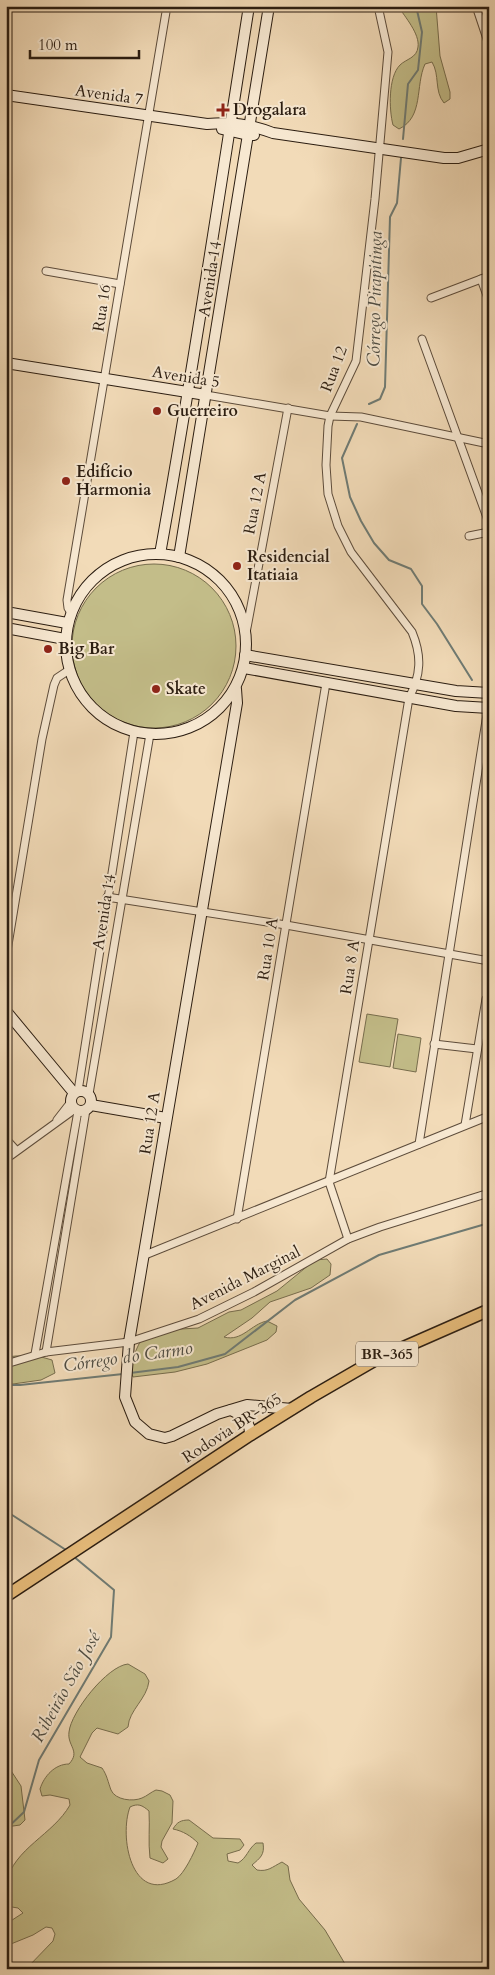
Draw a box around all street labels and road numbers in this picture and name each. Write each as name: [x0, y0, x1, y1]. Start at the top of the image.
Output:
street label: Avenida 7: [74, 79, 144, 111]
street label: Avenida 14: [193, 240, 227, 318]
street label: Rua 16: [87, 283, 117, 333]
street label: Rua 12: [315, 343, 353, 395]
street label: Avenida 5: [151, 361, 221, 393]
street label: Rua 12 A: [238, 469, 272, 536]
street label: Avenida 14: [87, 873, 121, 951]
street label: Rua 10 A: [252, 915, 284, 982]
street label: Rua 8 A: [335, 938, 365, 996]
street label: Rua 12 A: [134, 1089, 166, 1156]
street label: Avenida Marginal: [186, 1241, 304, 1315]
road number: BR-365: [356, 1342, 418, 1366]
street label: Rodovia BR-365: [178, 1388, 286, 1468]

